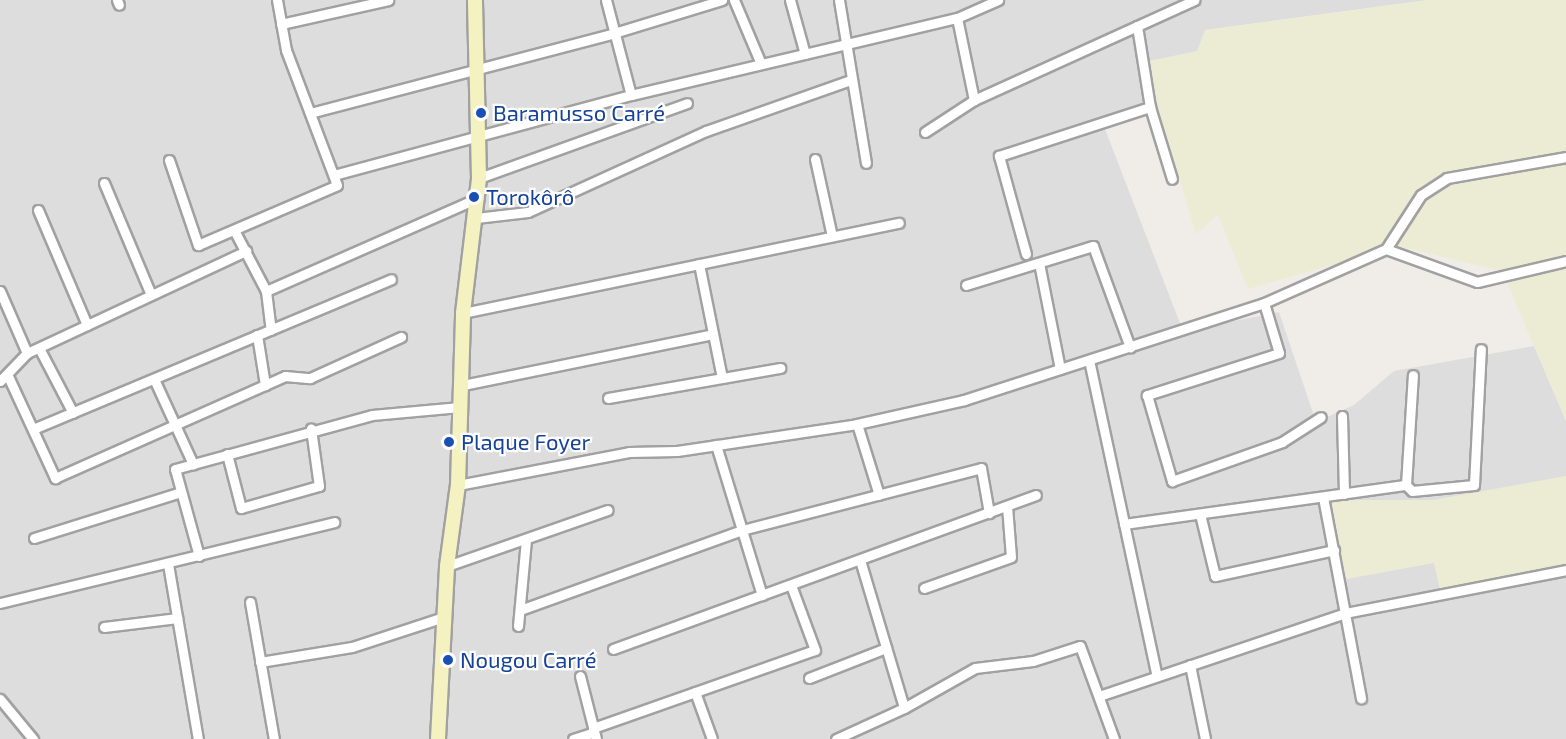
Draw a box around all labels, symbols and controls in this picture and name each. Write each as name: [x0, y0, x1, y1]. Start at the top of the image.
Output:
place label: Baramusso Carré: [493, 100, 665, 126]
marker: Baramusso Carré: [474, 106, 488, 120]
place label: Torokôrô: [486, 184, 574, 210]
marker: Torokôrô: [467, 190, 481, 204]
place label: Plaque Foyer: [461, 429, 590, 455]
marker: Plaque Foyer: [442, 435, 456, 449]
place label: Nougou Carré: [460, 647, 596, 673]
marker: Nougou Carré: [441, 653, 455, 667]

